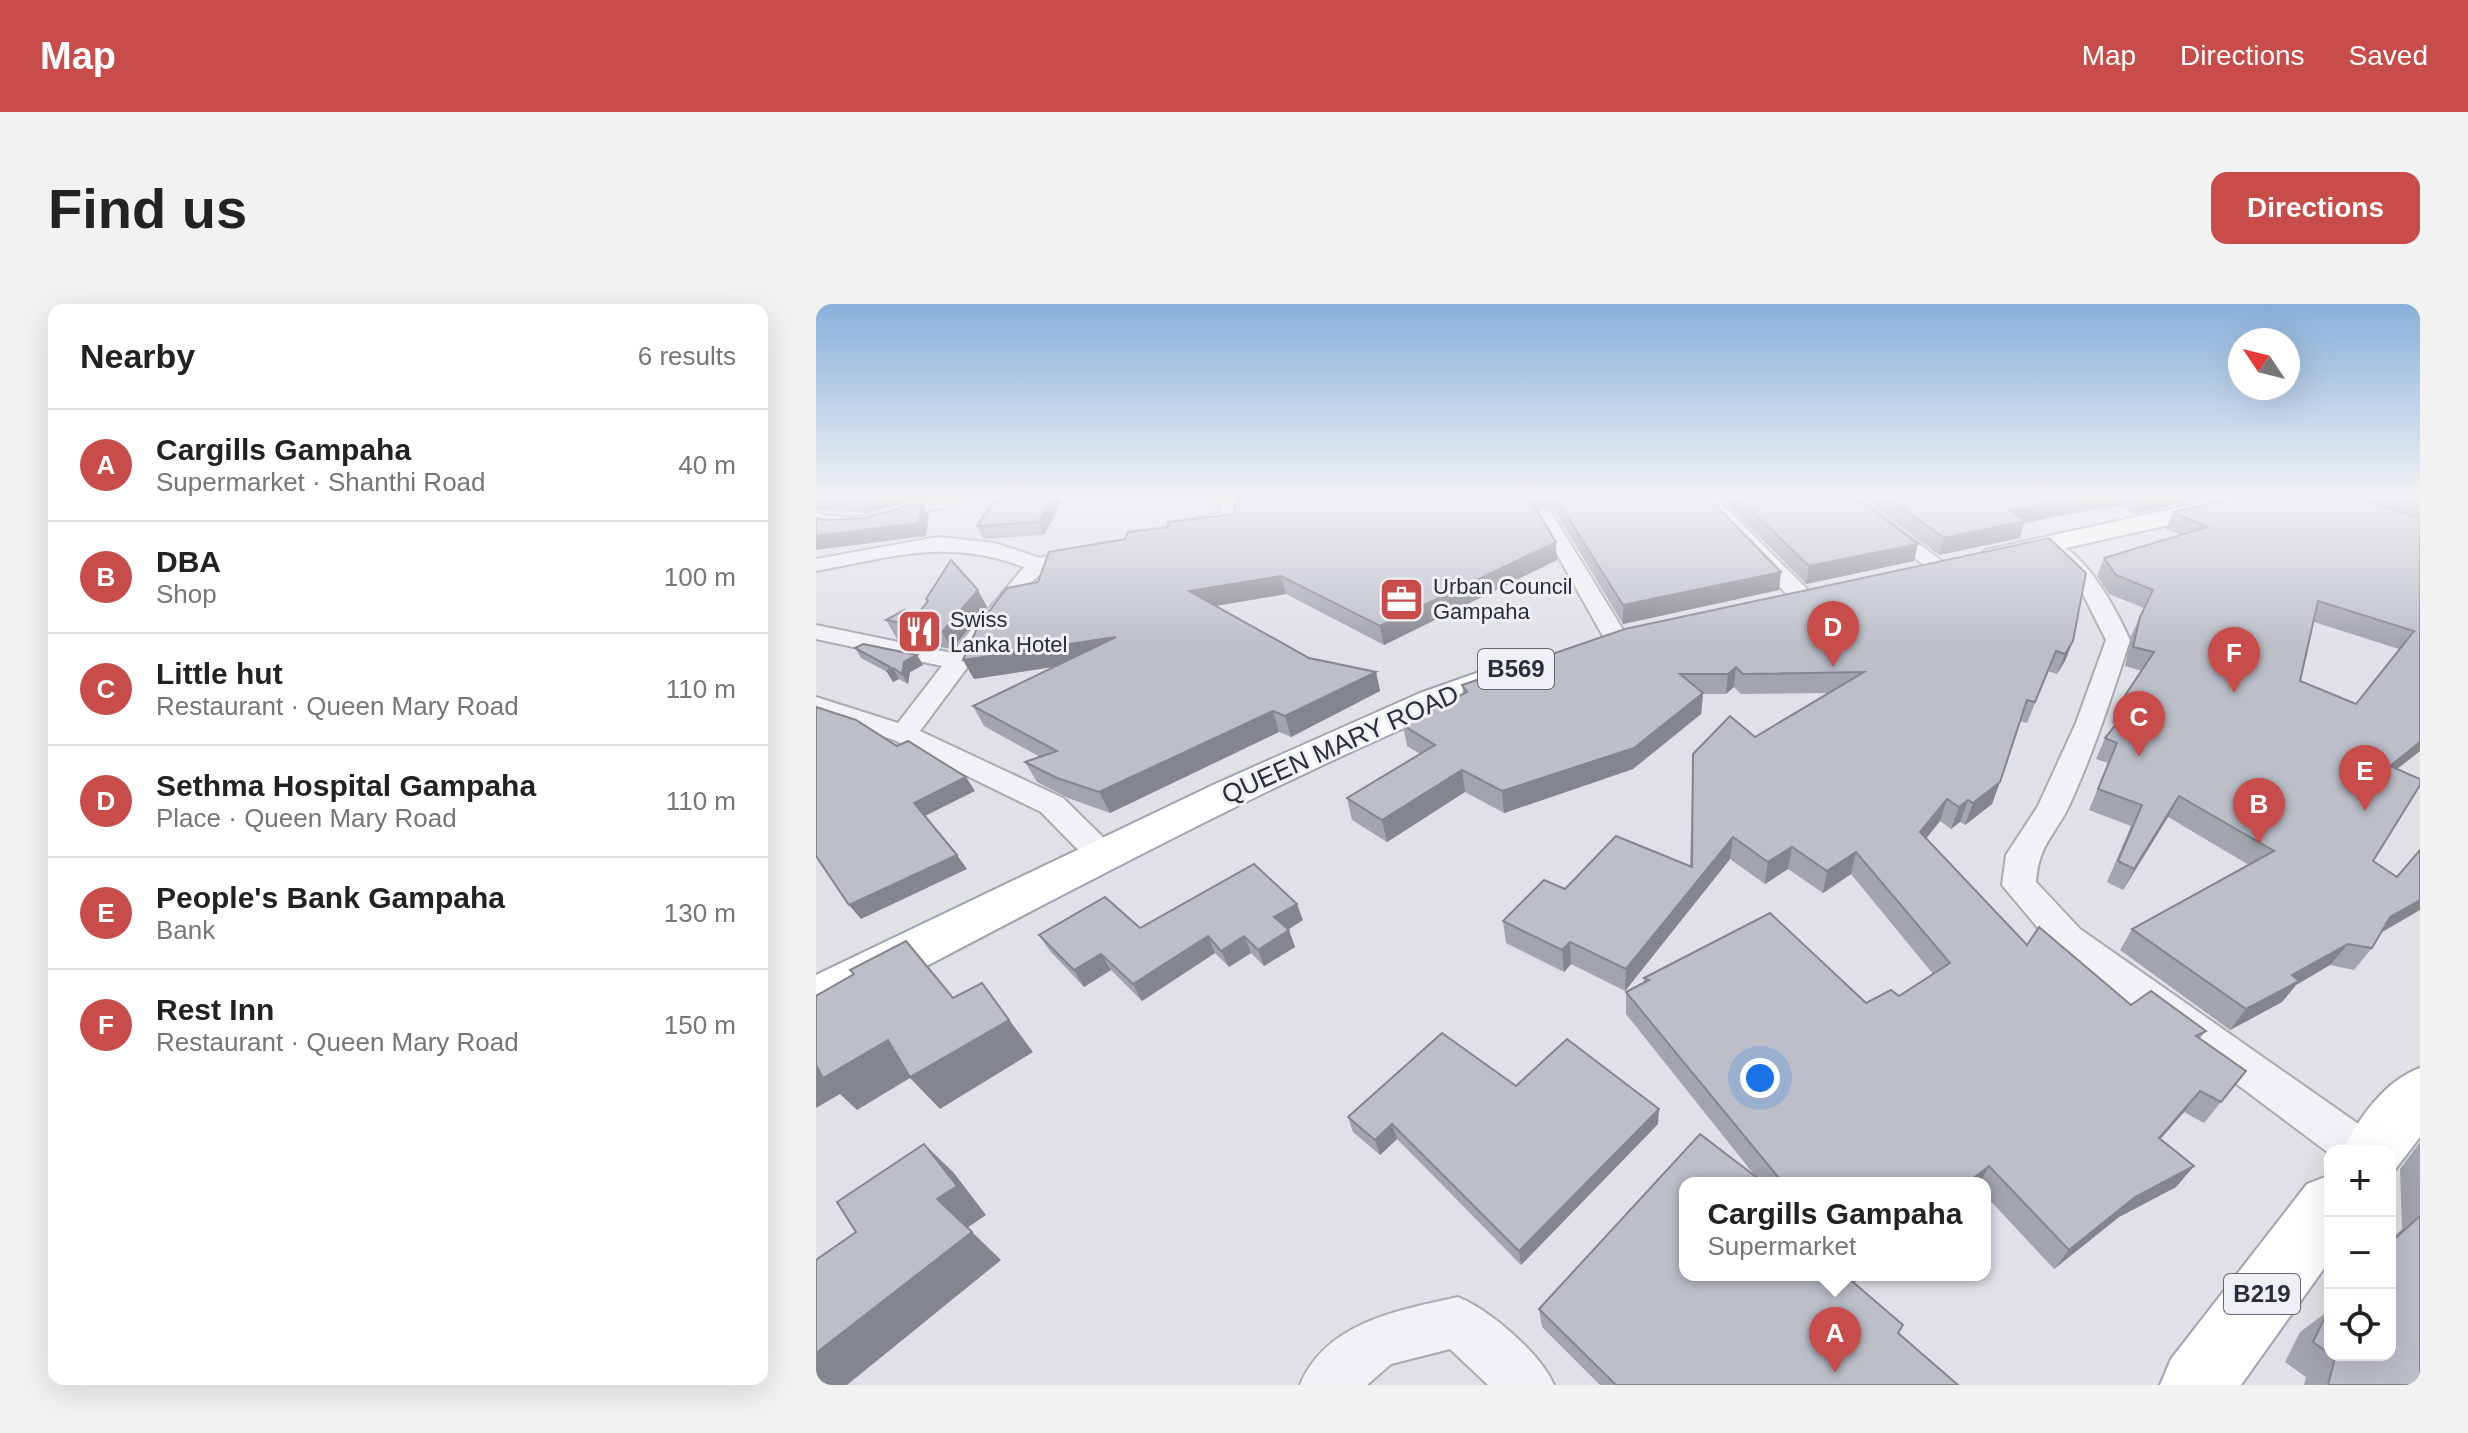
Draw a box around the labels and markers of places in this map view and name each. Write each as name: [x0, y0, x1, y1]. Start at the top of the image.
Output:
place label: Urban Council Gampaha: [1433, 574, 1572, 624]
office icon: Urban Council Gampaha: [1378, 575, 1426, 623]
pin: D: [1807, 601, 1859, 667]
place label: Swiss Lanka Hotel: [950, 607, 1067, 657]
restaurant icon: Swiss Lanka Hotel: [895, 608, 943, 656]
pin: F: [2208, 627, 2260, 693]
pin: C: [2113, 691, 2165, 757]
pin: E: [2339, 745, 2391, 811]
pin: B: [2233, 778, 2285, 844]
pin: A: [1809, 1307, 1861, 1373]

